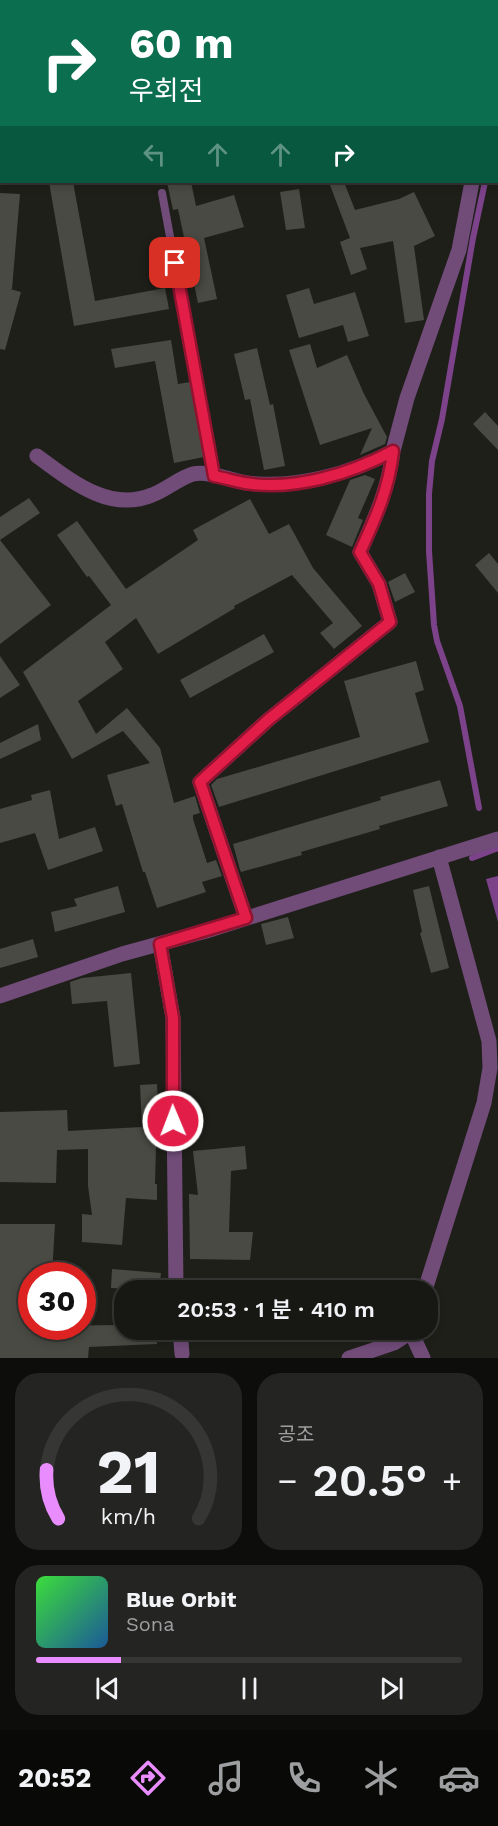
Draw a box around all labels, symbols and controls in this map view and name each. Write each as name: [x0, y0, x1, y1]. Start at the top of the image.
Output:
text: 60 m: [129, 19, 233, 68]
icon: right: [30, 24, 108, 102]
text: 우회전: [129, 75, 204, 107]
icon: left: [138, 138, 171, 171]
icon: ahead: [201, 138, 234, 171]
icon: ahead: [264, 138, 297, 171]
icon: right: [327, 138, 360, 171]
pin: [149, 237, 200, 288]
icon: arrive: [158, 246, 191, 279]
position arrow: [141, 1089, 205, 1153]
speed limit sign: 30: [18, 1262, 96, 1340]
text: 20:53 · 1 분 · 410 m: [177, 1297, 375, 1322]
text: 공조: [278, 1422, 314, 1446]
text: 21: [96, 1435, 160, 1508]
text: 20.5°: [312, 1454, 427, 1507]
text: −: [278, 1461, 297, 1500]
text: +: [442, 1461, 462, 1500]
text: km/h: [101, 1504, 156, 1529]
text: Blue Orbit: [126, 1587, 236, 1612]
text: Sona: [126, 1612, 175, 1636]
icon: previous: [91, 1672, 124, 1705]
icon: pause: [233, 1672, 266, 1705]
icon: next: [375, 1672, 408, 1705]
icon: directions: [127, 1757, 169, 1799]
icon: music: [205, 1757, 247, 1799]
icon: phone: [283, 1757, 325, 1799]
icon: climate: [360, 1757, 402, 1799]
icon: car: [438, 1757, 480, 1799]
text: 20:52: [18, 1762, 91, 1794]

